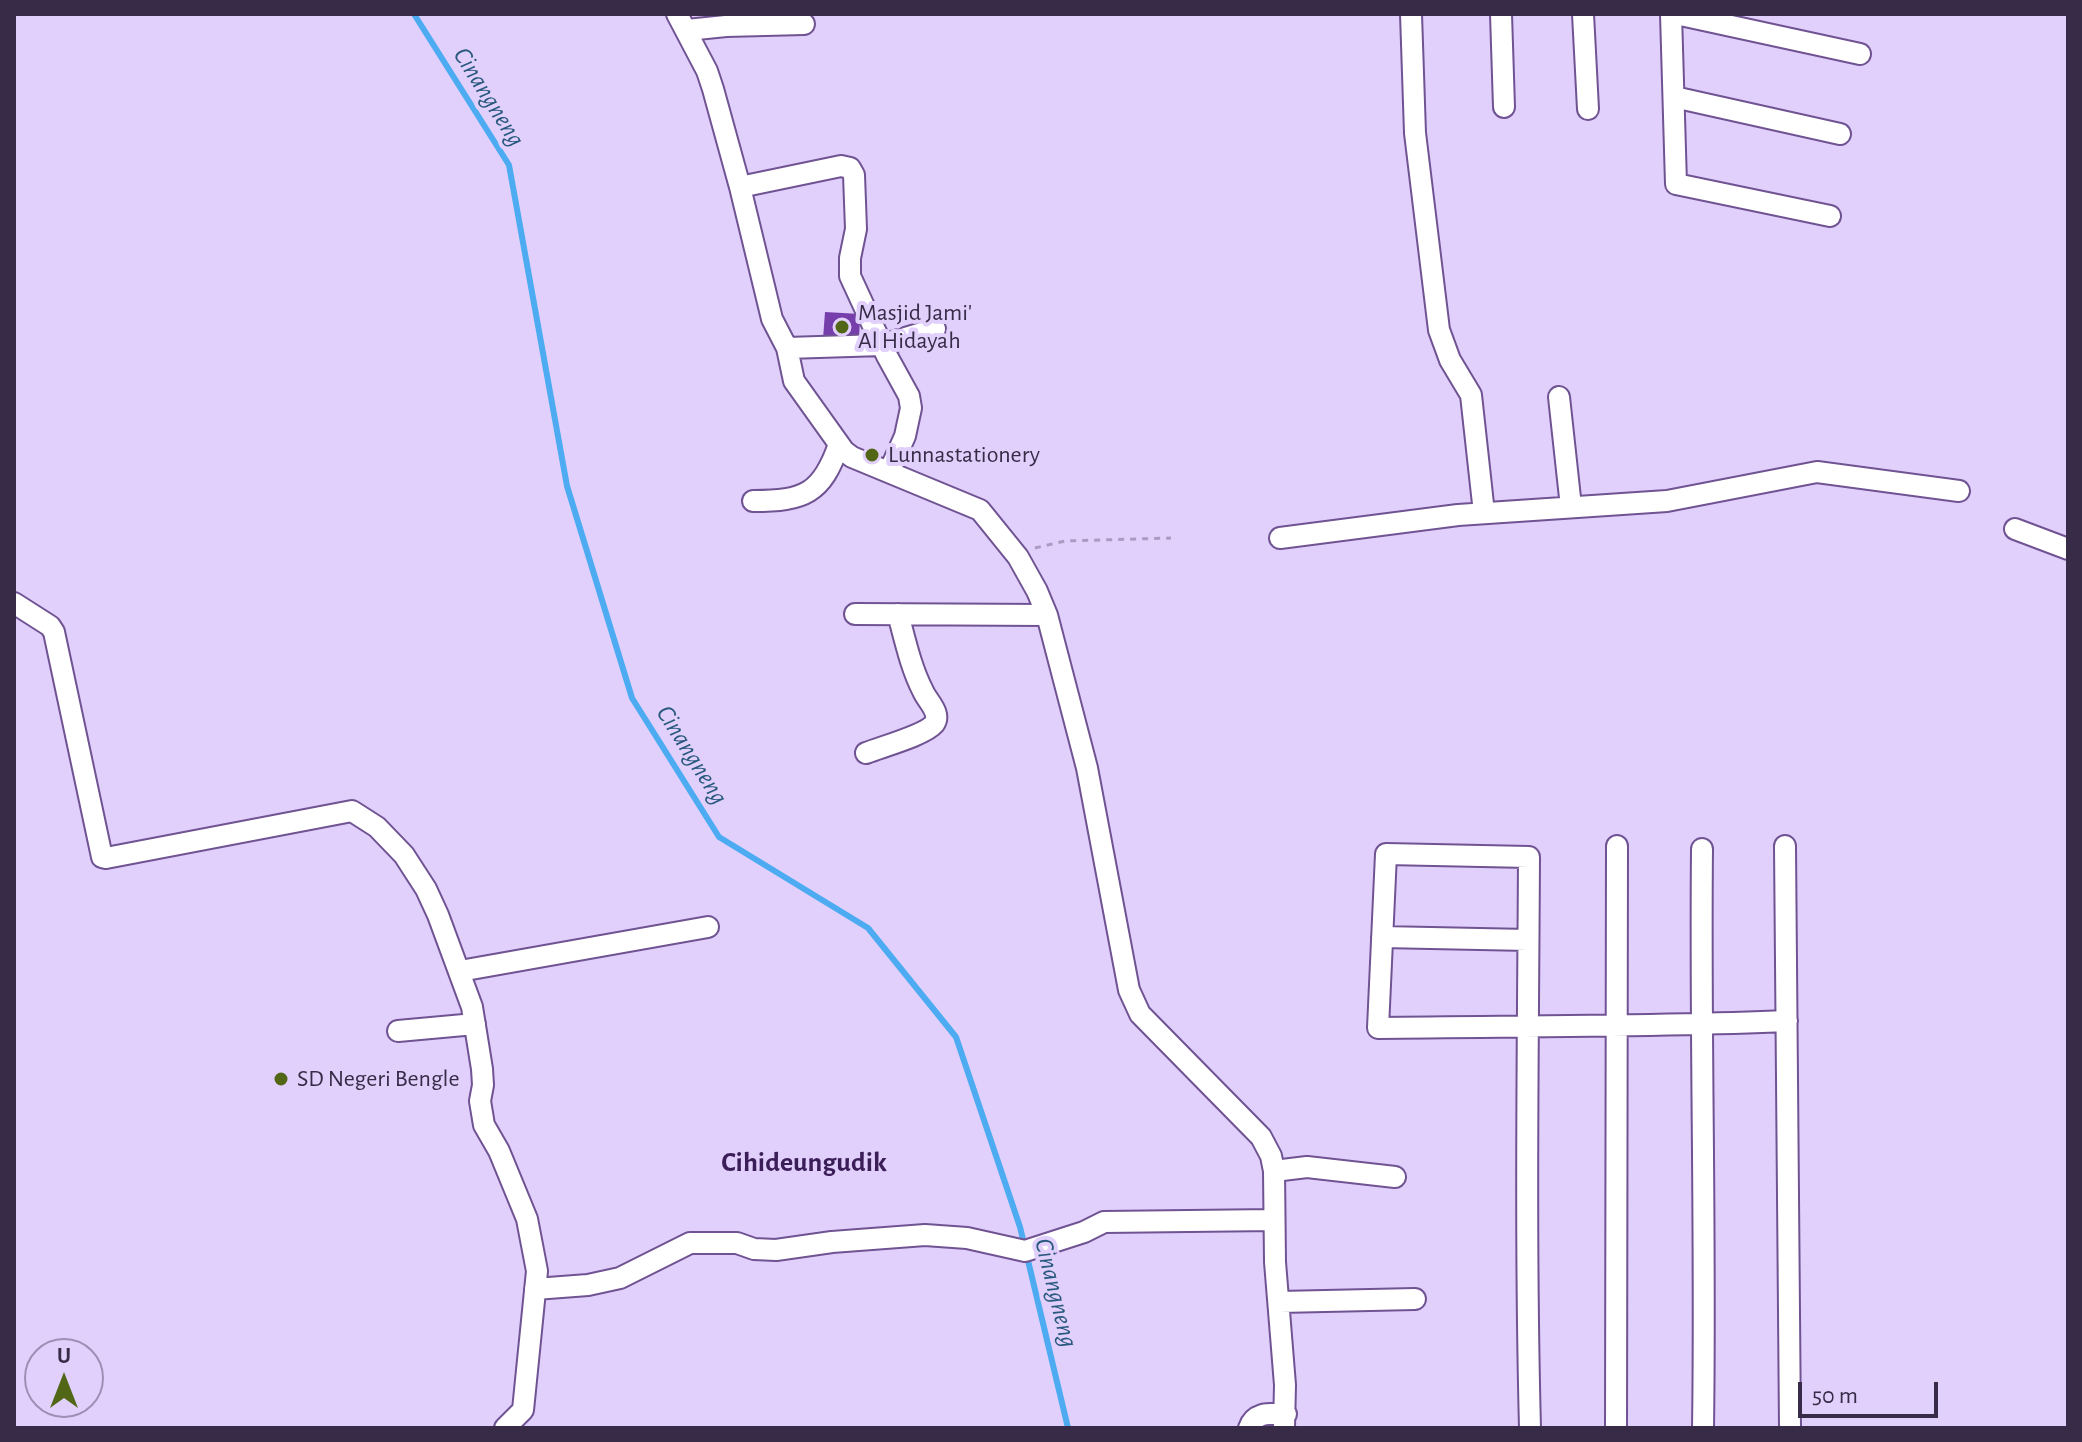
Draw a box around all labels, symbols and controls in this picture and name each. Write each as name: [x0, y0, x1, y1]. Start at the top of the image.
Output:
water label: Cinangneng: [446, 41, 532, 153]
place label: Masjid Jami' Al Hidayah: [858, 299, 972, 355]
marker: Masjid Jami' Al Hidayah: [833, 318, 851, 336]
place label: Lunnastationery: [888, 441, 1040, 469]
marker: Lunnastationery: [863, 446, 881, 464]
water label: Cinangneng: [649, 699, 735, 811]
place label: SD Negeri Bengle: [297, 1065, 460, 1093]
marker: SD Negeri Bengle: [272, 1070, 290, 1088]
district label: Cihideungudik: [721, 1146, 887, 1180]
water label: Cinangneng: [1027, 1235, 1085, 1351]
north arrow: [24, 1338, 104, 1418]
text: U: [57, 1345, 71, 1367]
scale bar: [1802, 1366, 1942, 1416]
text: 50 m: [1812, 1384, 1858, 1408]

